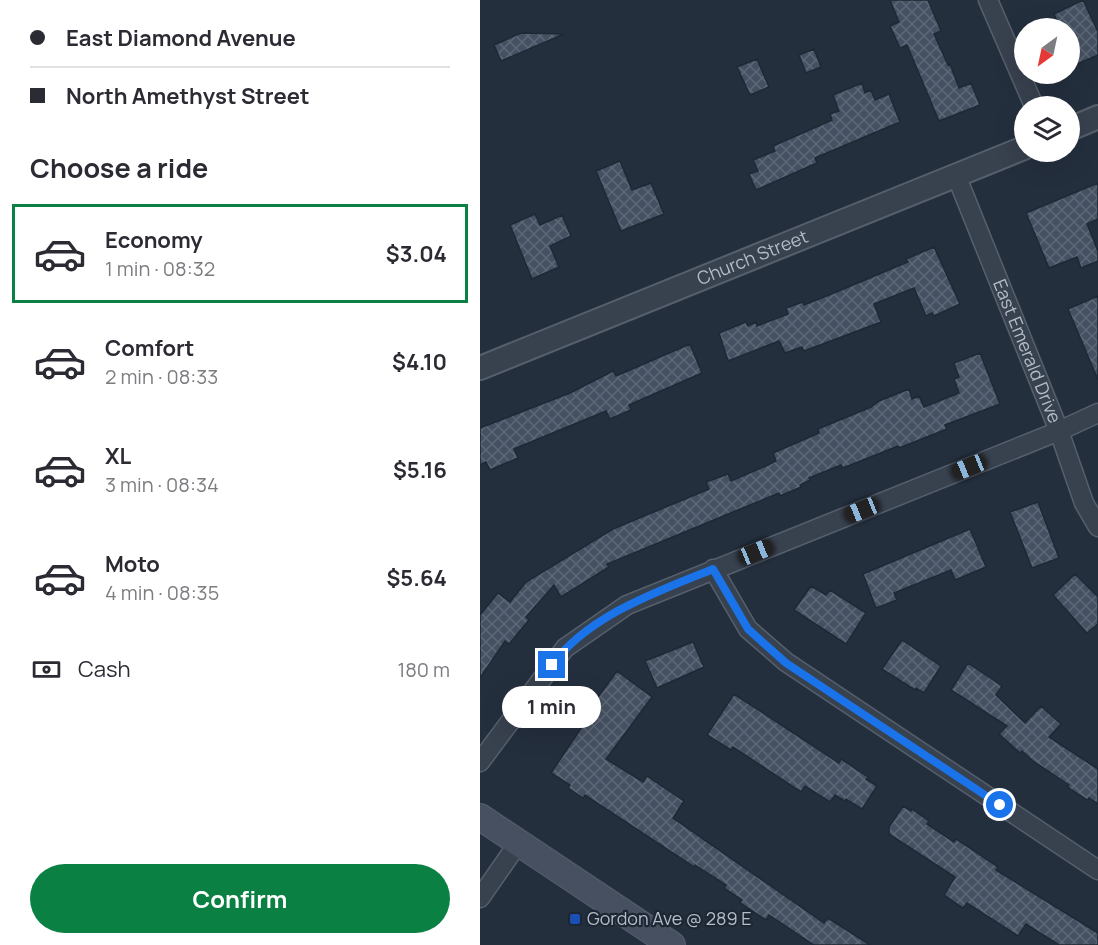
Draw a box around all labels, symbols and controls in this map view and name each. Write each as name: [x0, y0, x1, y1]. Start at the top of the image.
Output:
north arrow: [1014, 18, 1080, 84]
map controls: [1014, 18, 1080, 162]
text: East Diamond Avenue: [66, 23, 296, 53]
text: North Amethyst Street: [66, 81, 309, 111]
button: layers: [1014, 96, 1080, 162]
text: Choose a ride: [30, 149, 208, 186]
street label: Church Street: [693, 224, 811, 290]
text: Economy: [105, 225, 203, 255]
icon: car: [33, 227, 87, 281]
text: $3.04: [386, 239, 447, 269]
text: 1 min · 08:32: [105, 255, 215, 282]
street label: East Emerald Drive: [988, 275, 1068, 426]
text: Comfort: [105, 333, 194, 363]
icon: car: [33, 335, 87, 389]
text: $4.10: [392, 347, 447, 377]
text: 2 min · 08:33: [105, 363, 218, 390]
text: XL: [105, 441, 131, 471]
icon: car: [33, 443, 87, 497]
car: [949, 452, 989, 482]
text: $5.16: [393, 455, 447, 485]
text: 3 min · 08:34: [105, 471, 219, 498]
car: [842, 495, 882, 525]
car: [736, 537, 776, 567]
text: Moto: [105, 549, 160, 579]
icon: car: [33, 551, 87, 605]
text: $5.64: [387, 563, 447, 593]
text: 4 min · 08:35: [105, 579, 219, 606]
route end: [538, 651, 565, 678]
icon: cash: [30, 653, 63, 686]
text: Cash: [78, 654, 131, 684]
text: 180 m: [397, 656, 450, 683]
callout: 1 min: [502, 686, 602, 728]
text: 1 min: [527, 693, 576, 720]
route start: [986, 791, 1013, 818]
button: Confirm: [30, 864, 450, 933]
place label: Gordon Ave @ 289 E: [587, 906, 751, 930]
marker: Gordon Ave @ 289 E: [568, 912, 582, 926]

